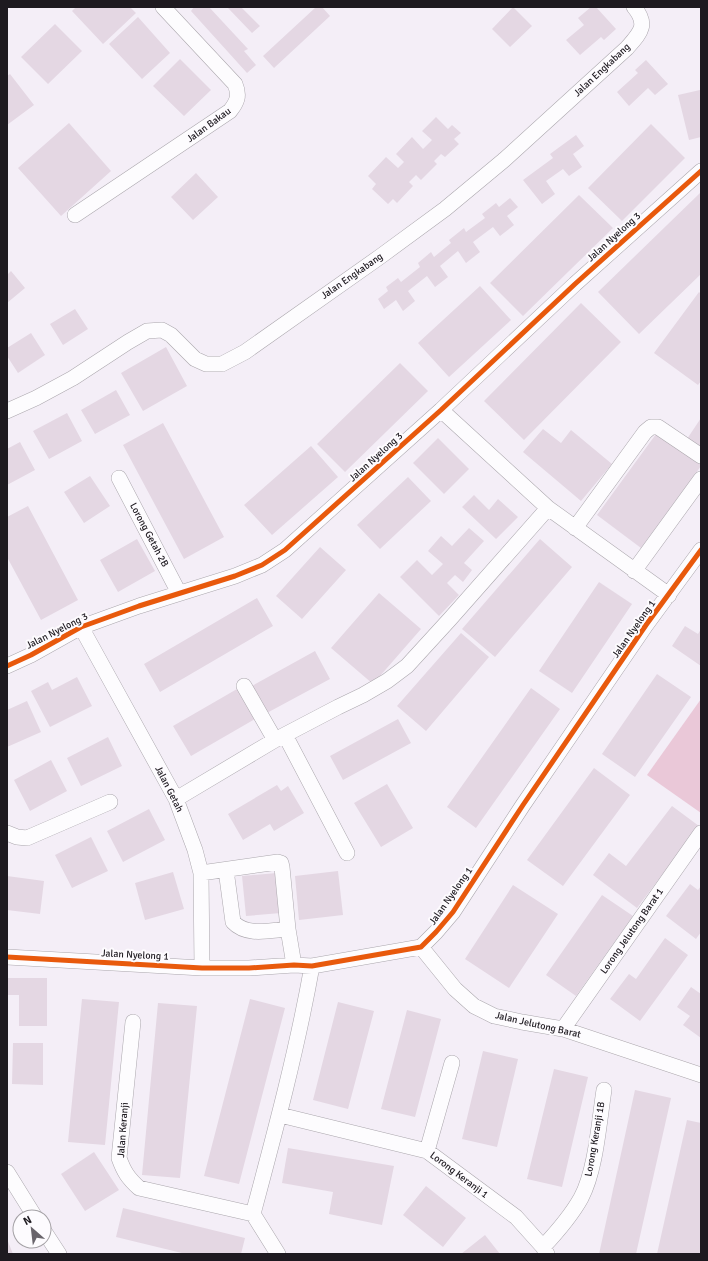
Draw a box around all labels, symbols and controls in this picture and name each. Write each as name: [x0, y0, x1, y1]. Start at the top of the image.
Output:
street label: Jalan Engkabang: [571, 41, 633, 99]
street label: Jalan Bakau: [185, 105, 233, 145]
street label: Jalan Nyelong 3: [585, 210, 643, 264]
street label: Jalan Engkabang: [319, 250, 385, 302]
street label: Jalan Nyelong 3: [347, 430, 405, 484]
street label: Lorong Getah 2B: [127, 501, 171, 569]
street label: Jalan Nyelong 1: [610, 598, 658, 660]
street label: Jalan Nyelong 3: [24, 610, 90, 652]
street label: Jalan Getah: [152, 764, 186, 814]
street label: Jalan Nyelong 1: [427, 865, 475, 927]
street label: Lorong Jelutong Barat 1: [598, 886, 666, 976]
street label: Jalan Nyelong 1: [101, 947, 169, 963]
street label: Jalan Jelutong Barat: [494, 1009, 582, 1041]
street label: Lorong Keranji 1B: [583, 1101, 607, 1177]
street label: Jalan Keranji: [115, 1102, 131, 1158]
street label: Lorong Keranji 1: [428, 1149, 490, 1201]
north arrow: [12, 1209, 52, 1249]
text: N: [21, 1213, 34, 1228]

